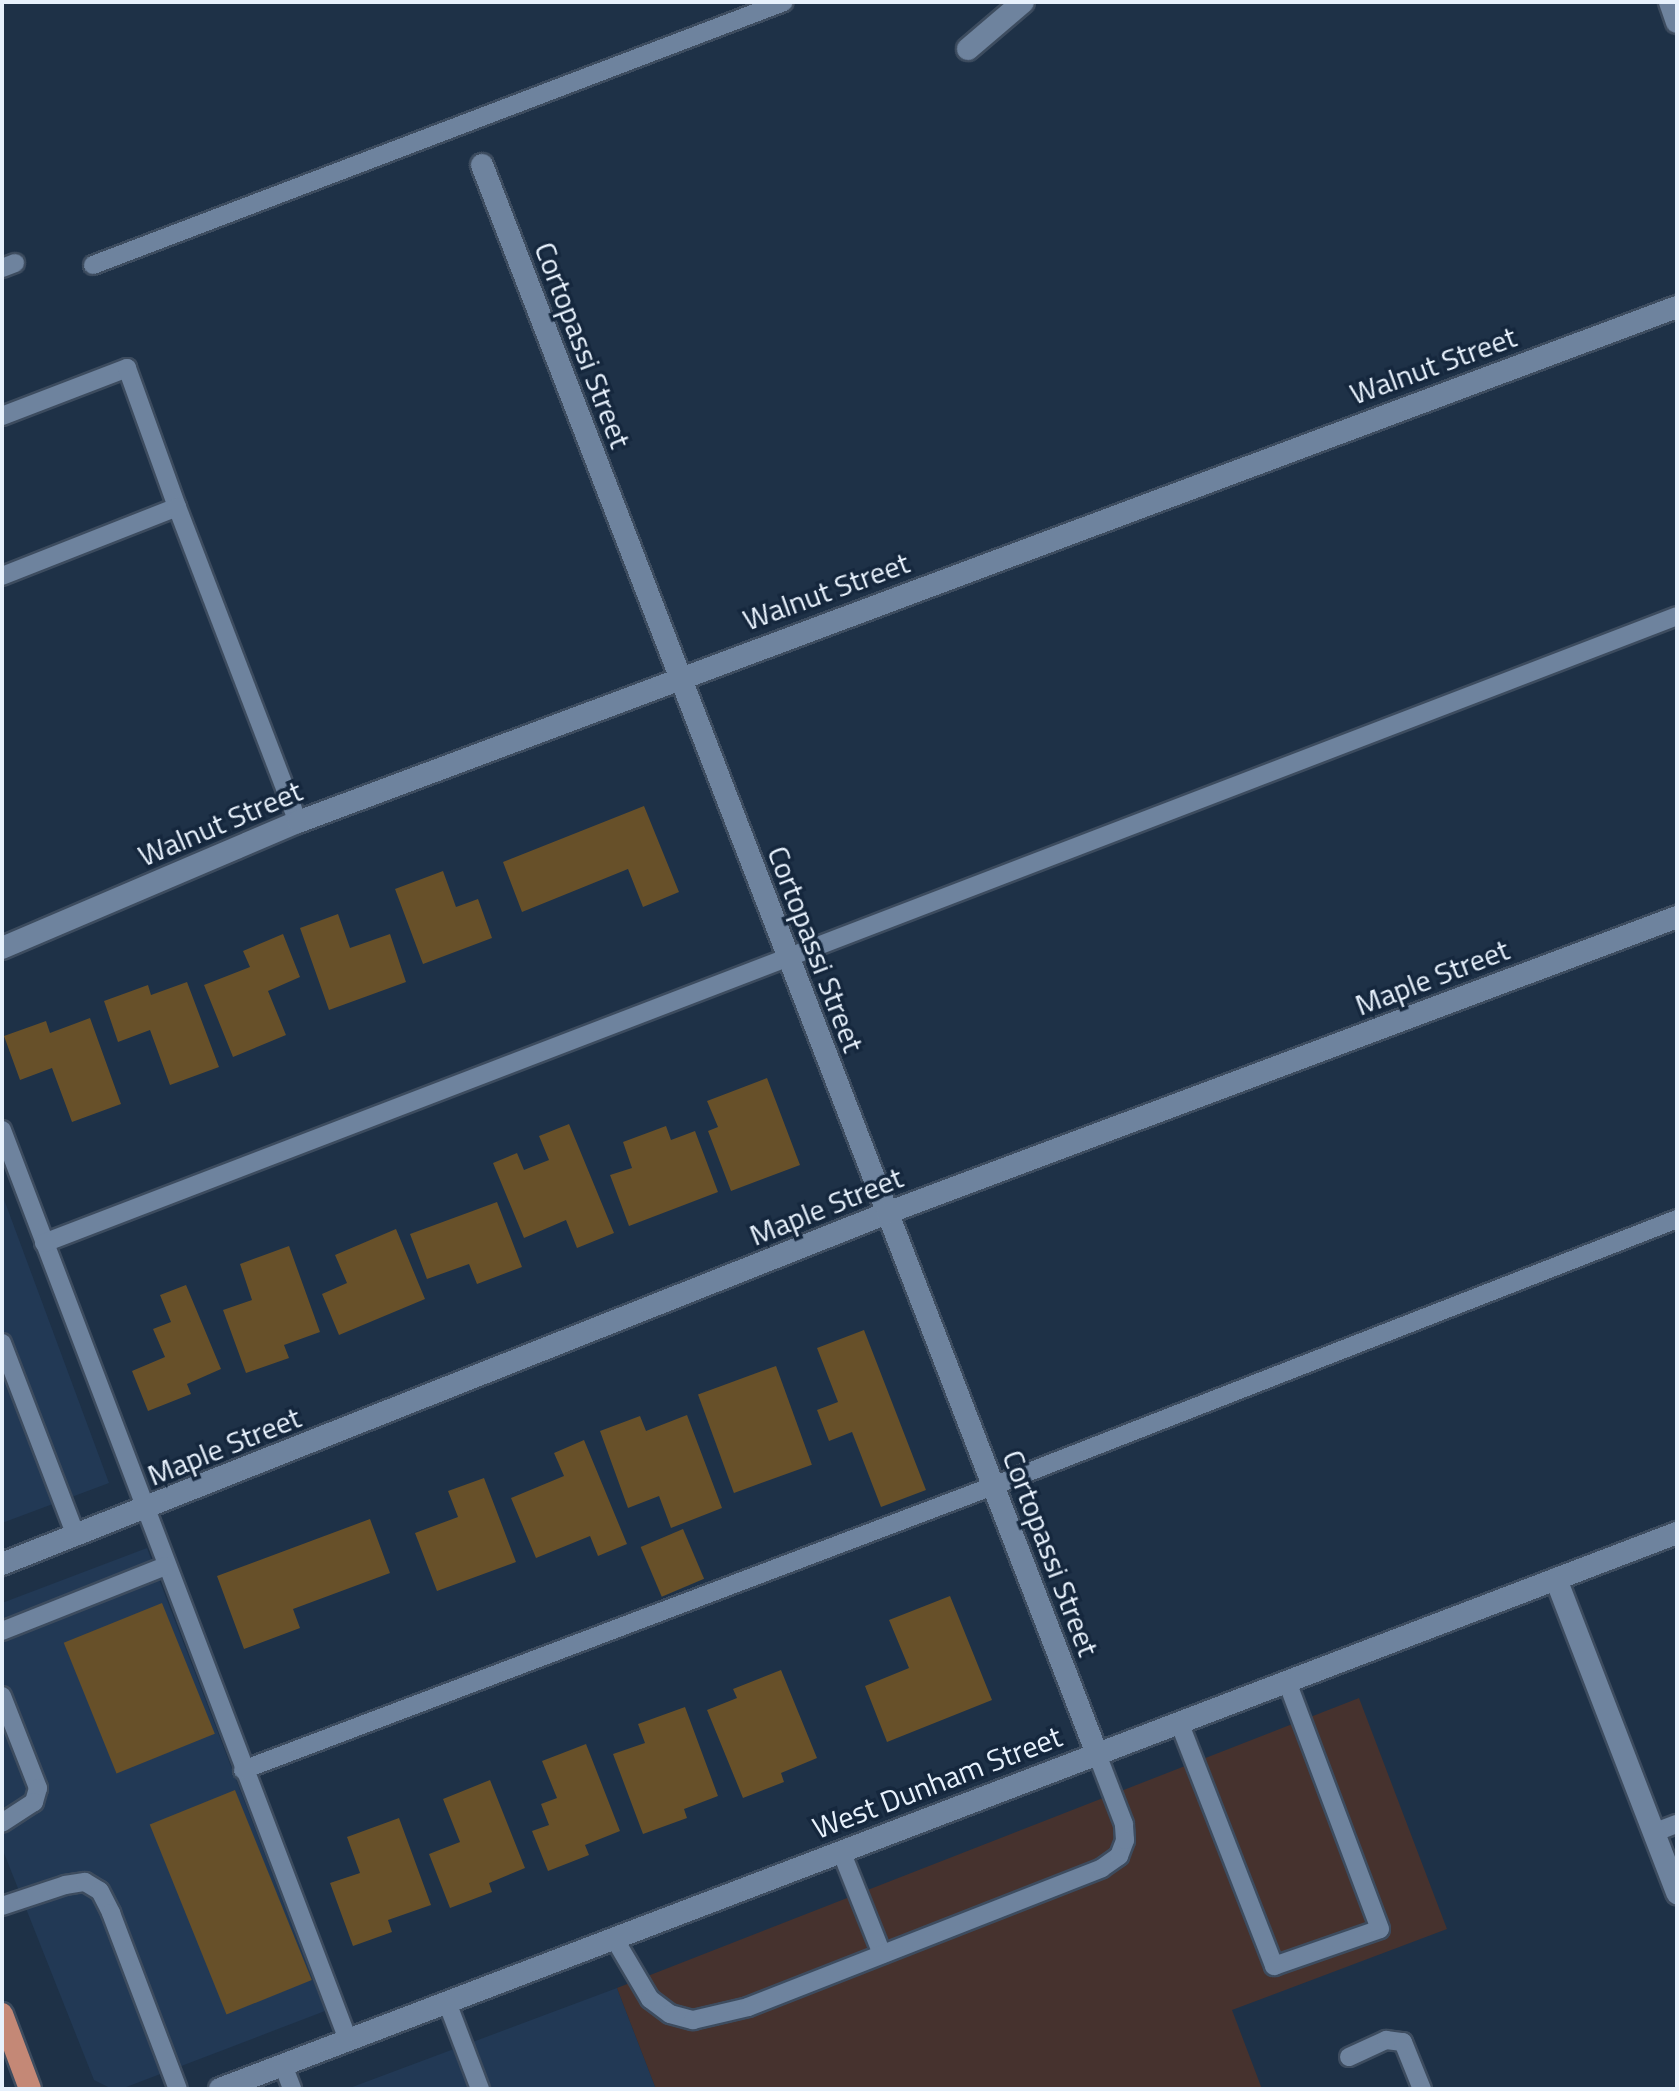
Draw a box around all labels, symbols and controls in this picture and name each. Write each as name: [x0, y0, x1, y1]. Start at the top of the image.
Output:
street label: Cortopassi Street: [527, 237, 639, 453]
street label: Walnut Street: [1345, 318, 1521, 412]
street label: Walnut Street: [738, 544, 914, 638]
street label: Walnut Street: [133, 772, 307, 874]
street label: Cortopassi Street: [760, 841, 872, 1057]
street label: Maple Street: [1350, 931, 1514, 1023]
street label: Maple Street: [744, 1159, 908, 1253]
street label: Maple Street: [142, 1399, 306, 1493]
street label: Cortopassi Street: [995, 1445, 1107, 1661]
street label: West Dunham Street: [807, 1718, 1067, 1846]

